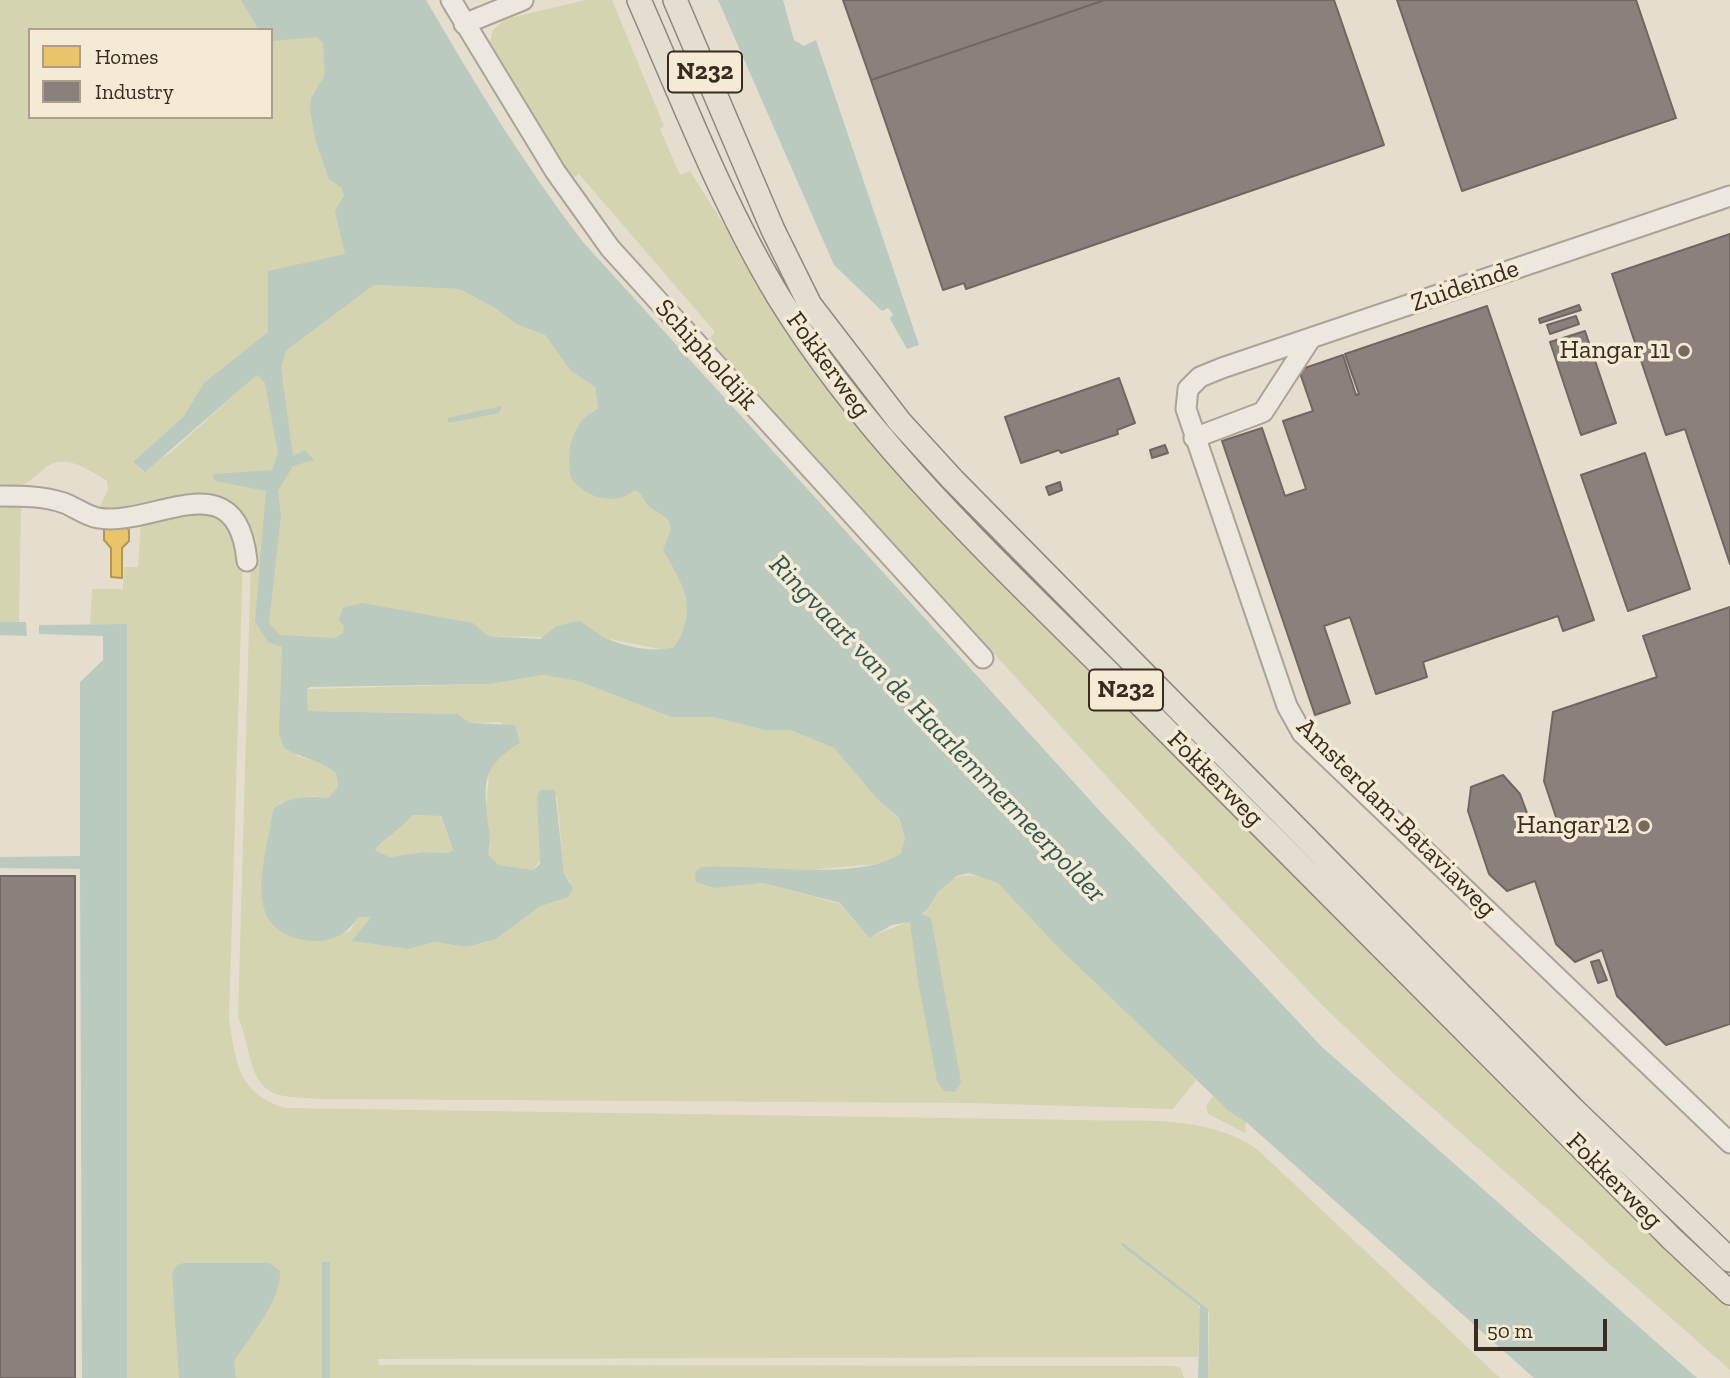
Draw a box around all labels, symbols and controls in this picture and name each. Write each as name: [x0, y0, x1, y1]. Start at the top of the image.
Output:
legend: [28, 28, 273, 119]
text: Homes: [95, 44, 158, 69]
road number: N232: [668, 52, 742, 92]
text: Industry: [95, 79, 174, 104]
street label: Zuideinde: [1407, 253, 1523, 319]
street label: Schipholdijk: [648, 293, 764, 417]
street label: Fokkerweg: [779, 306, 877, 424]
place label: Hangar 11: [1560, 335, 1670, 367]
marker: Hangar 11: [1676, 343, 1692, 359]
water label: Ringvaart van de Haarlemmermeerpolder: [762, 548, 1112, 910]
road number: N232: [1089, 670, 1163, 710]
street label: Amsterdam-Bataviaweg: [1290, 712, 1502, 924]
street label: Fokkerweg: [1160, 724, 1270, 834]
place label: Hangar 12: [1516, 810, 1630, 842]
marker: Hangar 12: [1636, 818, 1652, 834]
street label: Fokkerweg: [1559, 1126, 1669, 1236]
scale bar: [1478, 1304, 1611, 1348]
text: 50 m: [1487, 1318, 1533, 1343]

